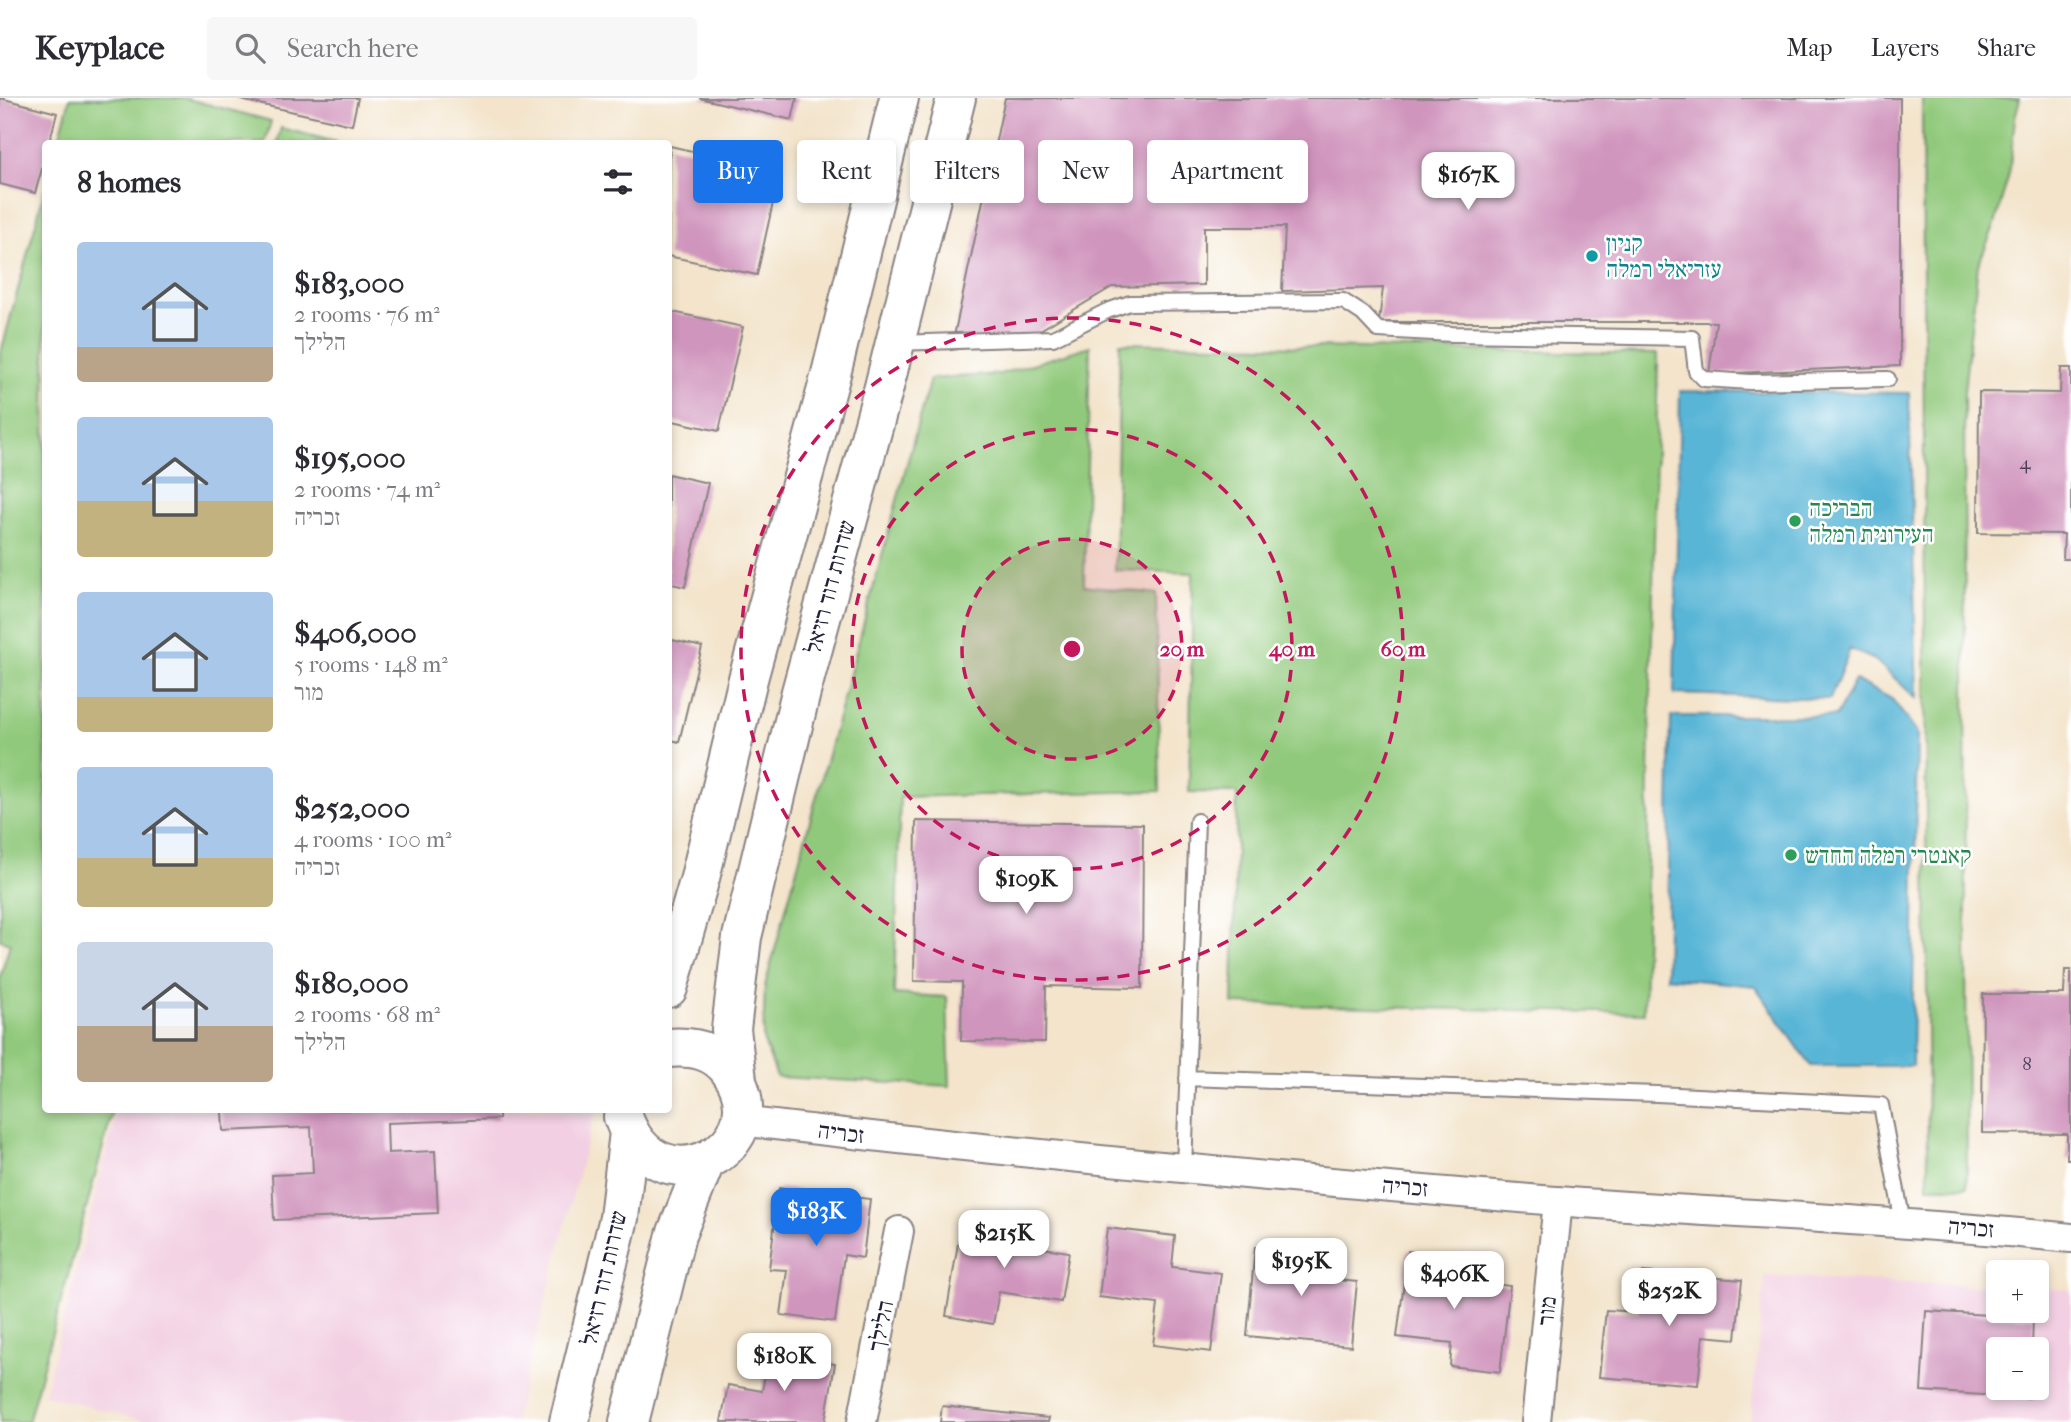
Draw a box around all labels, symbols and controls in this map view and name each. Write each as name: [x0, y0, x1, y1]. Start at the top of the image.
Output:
search box: [207, 17, 697, 80]
text: Keyplace: [35, 29, 165, 68]
icon: search: [231, 29, 269, 67]
text: Search here: [287, 33, 419, 64]
text: Map: [1787, 34, 1833, 62]
text: Layers: [1871, 34, 1939, 62]
text: Share: [1977, 34, 2036, 62]
chip: Buy: [693, 140, 783, 203]
chip: Rent: [797, 140, 896, 203]
chip: Filters: [910, 140, 1024, 203]
chip: New: [1038, 140, 1133, 203]
chip: Apartment: [1147, 140, 1308, 203]
pin: $167K: [1419, 152, 1517, 212]
text: $167K: [1438, 161, 1498, 188]
icon: filters: [599, 163, 637, 201]
text: 8 homes: [77, 165, 181, 200]
place label: קניון עזריאלי רמלה: [1606, 230, 1721, 283]
marker: קניון עזריאלי רמלה: [1584, 248, 1600, 264]
text: $183,000: [294, 266, 404, 301]
icon: home: [133, 270, 217, 354]
text: 2 rooms · 76 m²: [294, 301, 440, 328]
text: הלילך: [294, 329, 346, 356]
text: $195,000: [294, 441, 406, 476]
icon: home: [133, 445, 217, 529]
house number: 4: [2019, 452, 2031, 474]
text: 2 rooms · 74 m²: [294, 476, 440, 503]
place label: הבריכה העירונית רמלה: [1809, 495, 1934, 548]
text: זכריה: [294, 504, 340, 531]
marker: הבריכה העירונית רמלה: [1787, 513, 1803, 529]
street label: שדרות דוד רזיאל: [799, 517, 861, 657]
text: $406,000: [294, 616, 417, 651]
icon: home: [133, 620, 217, 704]
centre of rings: [1060, 637, 1084, 661]
text: 20 m: [1160, 637, 1205, 661]
text: 40 m: [1268, 637, 1316, 662]
text: 60 m: [1381, 637, 1426, 661]
text: 5 rooms · 148 m²: [294, 651, 448, 678]
text: מור: [294, 679, 324, 706]
text: $252,000: [294, 791, 410, 826]
icon: home: [133, 795, 217, 879]
text: 4 rooms · 100 m²: [294, 826, 452, 853]
place label: קאנטרי רמלה החדש: [1805, 842, 1972, 869]
marker: קאנטרי רמלה החדש: [1783, 847, 1799, 863]
text: זכריה: [294, 854, 340, 881]
pin: $109K: [977, 856, 1075, 916]
text: $109K: [995, 865, 1057, 892]
text: $180,000: [294, 966, 409, 1001]
icon: home: [133, 970, 217, 1054]
text: 2 rooms · 68 m²: [294, 1001, 440, 1028]
text: הלילך: [294, 1029, 346, 1056]
house number: 8: [2022, 1053, 2032, 1075]
street label: זכריה: [816, 1117, 866, 1149]
street label: זכריה: [1381, 1172, 1429, 1202]
pin: $183K: [767, 1188, 865, 1248]
text: $183K: [787, 1197, 845, 1224]
street label: שדרות דוד רזיאל: [575, 1208, 633, 1348]
pin: $215K: [955, 1210, 1053, 1270]
street label: זכריה: [1947, 1213, 1995, 1243]
text: $215K: [974, 1219, 1034, 1246]
pin: $195K: [1252, 1238, 1350, 1298]
text: $195K: [1271, 1247, 1331, 1274]
pin: $406K: [1405, 1252, 1503, 1311]
text: $406K: [1420, 1260, 1488, 1287]
map controls: [1986, 1260, 2049, 1400]
button: +: [1986, 1260, 2049, 1323]
pin: $252K: [1620, 1268, 1718, 1328]
text: $252K: [1638, 1277, 1700, 1304]
street label: מור: [1532, 1295, 1562, 1327]
street label: הלילך: [863, 1298, 899, 1354]
pin: $180K: [735, 1334, 833, 1393]
button: −: [1986, 1337, 2049, 1400]
text: $180K: [753, 1342, 815, 1369]

